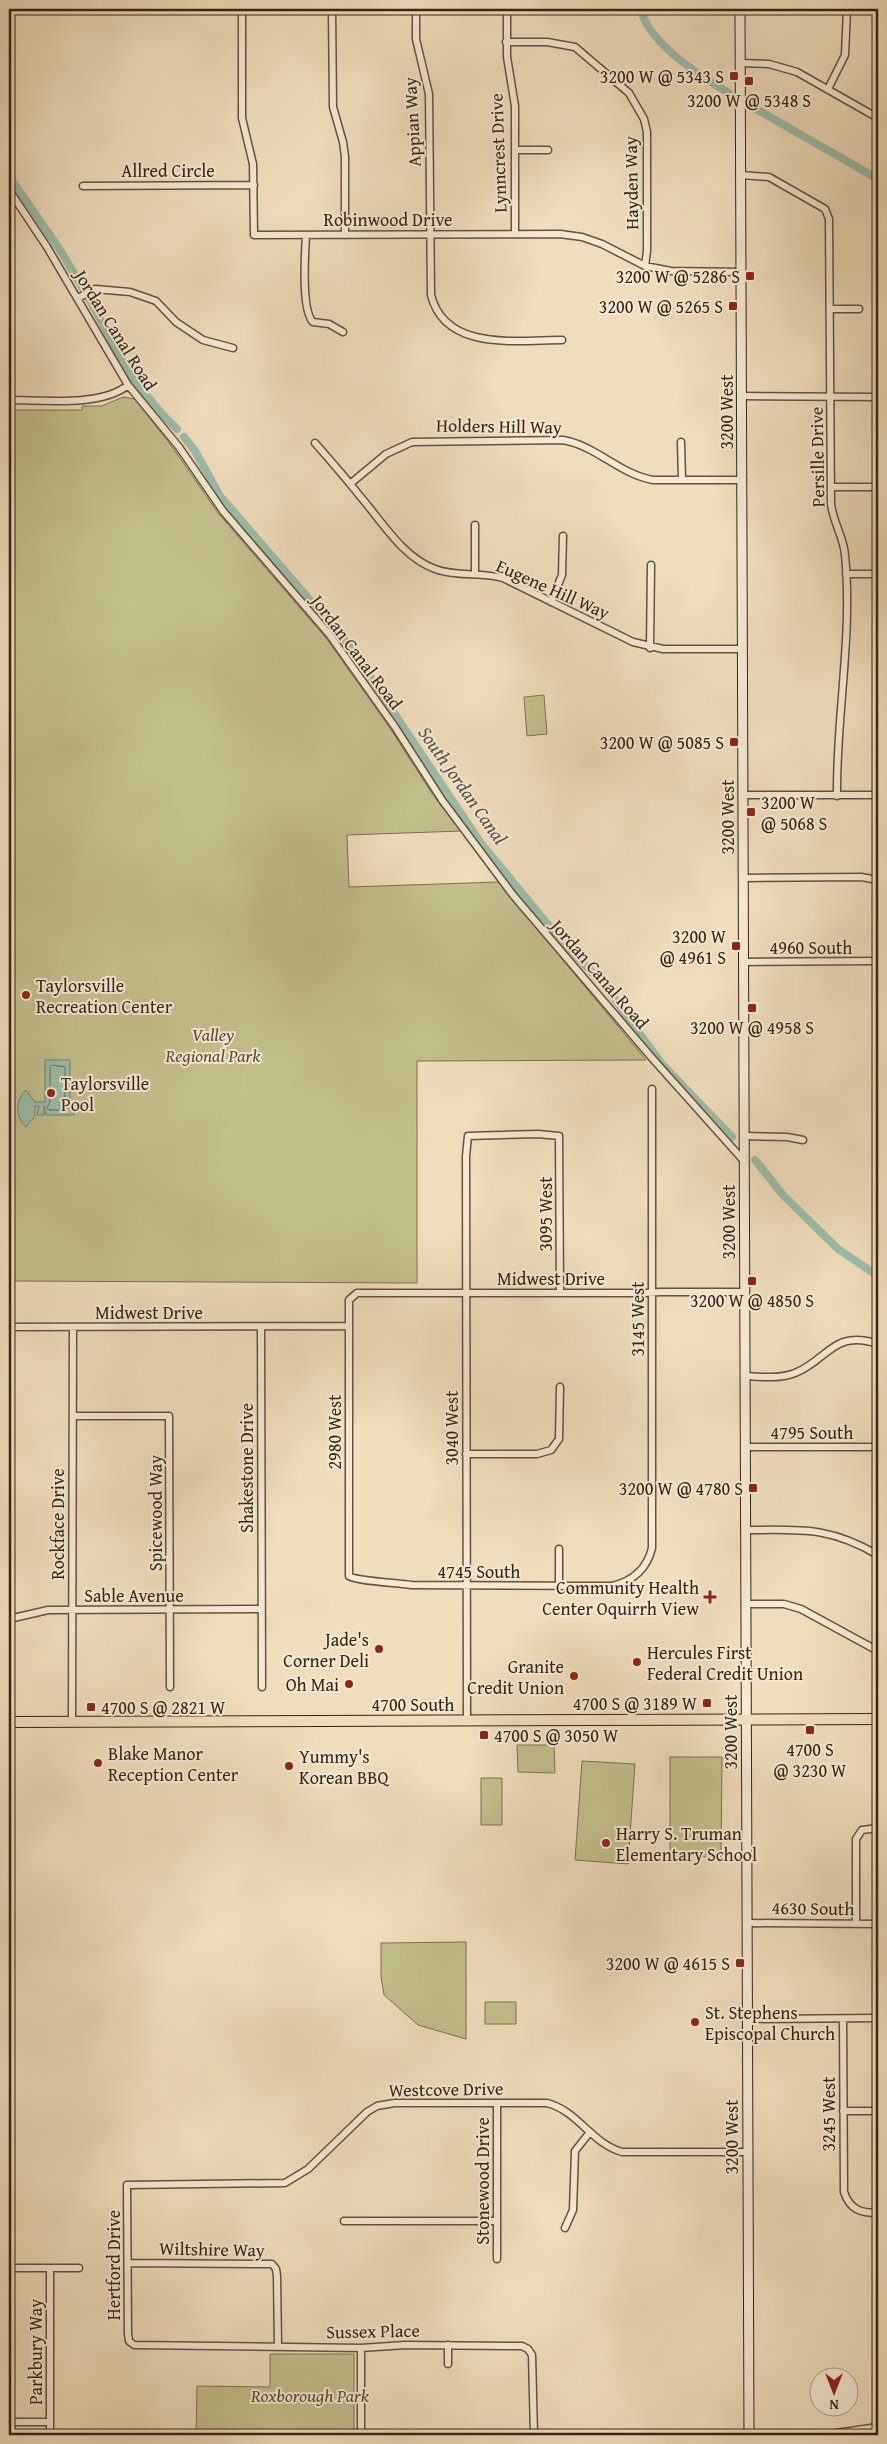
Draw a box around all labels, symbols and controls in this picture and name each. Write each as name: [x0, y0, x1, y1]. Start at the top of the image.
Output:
place label: 3200 W @ 5343 S: [600, 63, 724, 90]
marker: 3200 W @ 5343 S: [728, 70, 740, 82]
marker: 3200 W @ 5348 S: [743, 75, 755, 87]
street label: Appian Way: [396, 76, 428, 168]
place label: 3200 W @ 5348 S: [687, 87, 811, 114]
street label: Lynncrest Drive: [482, 93, 514, 213]
street label: Hayden Way: [617, 136, 645, 230]
street label: Allred Circle: [121, 157, 215, 184]
street label: Robinwood Drive: [324, 206, 452, 233]
street label: Jordan Canal Road: [67, 263, 164, 396]
place label: 3200 W @ 5286 S: [616, 263, 740, 290]
marker: 3200 W @ 5286 S: [744, 270, 756, 282]
place label: 3200 W @ 5265 S: [599, 293, 723, 320]
marker: 3200 W @ 5265 S: [727, 300, 739, 312]
street label: 3200 West: [713, 374, 740, 450]
street label: Persille Drive: [803, 406, 831, 508]
street label: Holders Hill Way: [436, 411, 562, 441]
street label: Eugene Hill Way: [492, 552, 614, 626]
street label: Jordan Canal Road: [304, 587, 410, 715]
water label: South Jordan Canal: [412, 720, 514, 850]
place label: 3200 W @ 5085 S: [600, 729, 724, 756]
marker: 3200 W @ 5085 S: [728, 736, 740, 748]
street label: 3200 West: [714, 779, 741, 855]
place label: 3200 W @ 5068 S: [761, 789, 828, 837]
marker: 3200 W @ 5068 S: [745, 806, 757, 818]
street label: Jordan Canal Road: [543, 912, 656, 1035]
place label: 3200 W @ 4961 S: [660, 923, 727, 971]
street label: 4960 South: [770, 934, 852, 961]
marker: 3200 W @ 4961 S: [730, 940, 742, 952]
place label: Taylorsville Recreation Center: [36, 972, 173, 1020]
marker: Taylorsville Recreation Center: [20, 989, 32, 1001]
marker: 3200 W @ 4958 S: [746, 1002, 758, 1014]
place label: 3200 W @ 4958 S: [690, 1014, 814, 1041]
park label: Valley Regional Park: [165, 1021, 261, 1069]
place label: Taylorsville Pool: [61, 1070, 149, 1118]
marker: Taylorsville Pool: [45, 1087, 57, 1099]
street label: 3095 West: [532, 1176, 559, 1252]
street label: 3200 West: [715, 1184, 742, 1260]
street label: Midwest Drive: [497, 1265, 605, 1292]
marker: 3200 W @ 4850 S: [746, 1275, 758, 1287]
street label: 3145 West: [624, 1281, 651, 1357]
place label: 3200 W @ 4850 S: [690, 1287, 814, 1314]
street label: Midwest Drive: [95, 1299, 203, 1326]
street label: 3040 West: [438, 1390, 465, 1466]
street label: 2980 West: [321, 1394, 348, 1470]
street label: Shakestone Drive: [233, 1403, 260, 1533]
street label: 4795 South: [771, 1419, 853, 1446]
street label: Spicewood Way: [142, 1455, 169, 1571]
street label: Rockface Drive: [44, 1468, 71, 1580]
place label: 3200 W @ 4780 S: [619, 1475, 743, 1502]
marker: 3200 W @ 4780 S: [747, 1482, 759, 1494]
street label: 4745 South: [438, 1558, 520, 1585]
place label: Community Health Center Oquirrh View: [542, 1574, 699, 1622]
street label: Sable Avenue: [84, 1582, 184, 1609]
marker: Community Health Center Oquirrh View: [703, 1590, 717, 1604]
place label: Jade's Corner Deli: [283, 1626, 369, 1674]
place label: Hercules First Federal Credit Union: [647, 1639, 803, 1687]
marker: Jade's Corner Deli: [373, 1643, 385, 1655]
place label: Granite Credit Union: [467, 1653, 564, 1701]
marker: Hercules First Federal Credit Union: [631, 1656, 643, 1668]
marker: Granite Credit Union: [568, 1670, 580, 1682]
place label: Oh Mai: [286, 1671, 339, 1698]
marker: Oh Mai: [343, 1678, 355, 1690]
place label: 4700 S @ 3189 W: [573, 1690, 698, 1717]
street label: 4700 South: [372, 1691, 454, 1718]
place label: 4700 S @ 2821 W: [101, 1694, 226, 1721]
street label: 3200 West: [717, 1694, 744, 1770]
marker: 4700 S @ 3189 W: [701, 1697, 713, 1709]
marker: 4700 S @ 2821 W: [85, 1701, 97, 1713]
place label: 4700 S @ 3050 W: [494, 1722, 619, 1749]
marker: 4700 S @ 3230 W: [804, 1724, 816, 1736]
marker: 4700 S @ 3050 W: [478, 1729, 490, 1741]
place label: 4700 S @ 3230 W: [774, 1736, 847, 1784]
place label: Blake Manor Reception Center: [108, 1740, 239, 1788]
place label: Yummy's Korean BBQ: [299, 1743, 389, 1791]
marker: Blake Manor Reception Center: [92, 1757, 104, 1769]
marker: Yummy's Korean BBQ: [283, 1760, 295, 1772]
place label: Harry S. Truman Elementary School: [616, 1820, 757, 1868]
marker: Harry S. Truman Elementary School: [600, 1837, 612, 1849]
street label: 4630 South: [771, 1894, 855, 1922]
place label: 3200 W @ 4615 S: [606, 1950, 730, 1977]
marker: 3200 W @ 4615 S: [734, 1957, 746, 1969]
place label: St. Stephens Episcopal Church: [705, 1999, 835, 2047]
marker: St. Stephens Episcopal Church: [689, 2016, 701, 2028]
street label: Westcove Drive: [388, 2075, 504, 2103]
street label: 3245 West: [815, 2076, 842, 2152]
street label: 3200 West: [718, 2099, 745, 2175]
street label: Stonewood Drive: [469, 2117, 496, 2245]
street label: Hertford Drive: [100, 2210, 127, 2320]
street label: Wiltshire Way: [159, 2235, 265, 2263]
street label: Parkbury Way: [22, 2299, 49, 2405]
street label: Sussex Place: [326, 2317, 420, 2345]
north arrow: [810, 2366, 860, 2416]
park label: Roxborough Park: [250, 2382, 370, 2409]
text: N: [829, 2395, 839, 2415]

